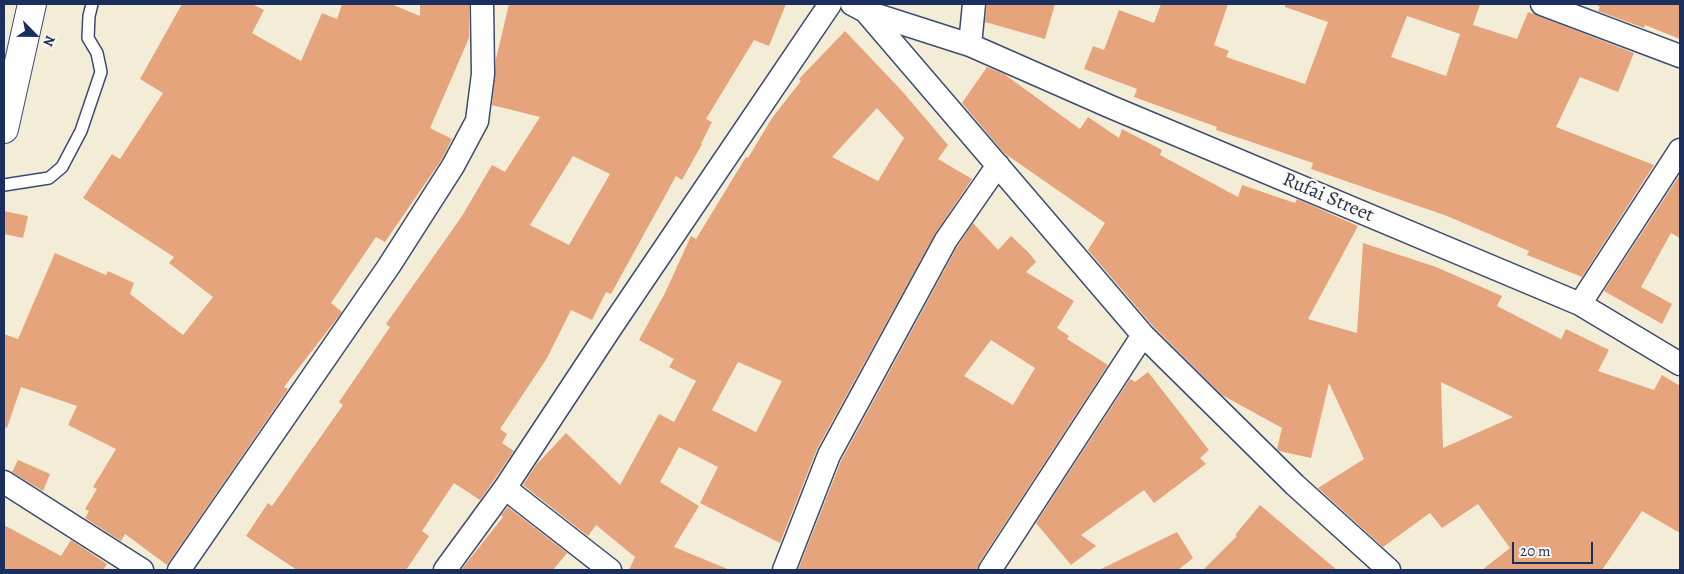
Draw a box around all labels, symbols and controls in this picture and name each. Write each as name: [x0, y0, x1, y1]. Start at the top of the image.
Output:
north arrow: [10, 10, 60, 60]
text: N: [39, 33, 60, 49]
street label: Rufai Street: [1279, 168, 1377, 228]
scale bar: [1514, 532, 1595, 564]
text: 20 m: [1520, 541, 1551, 561]

